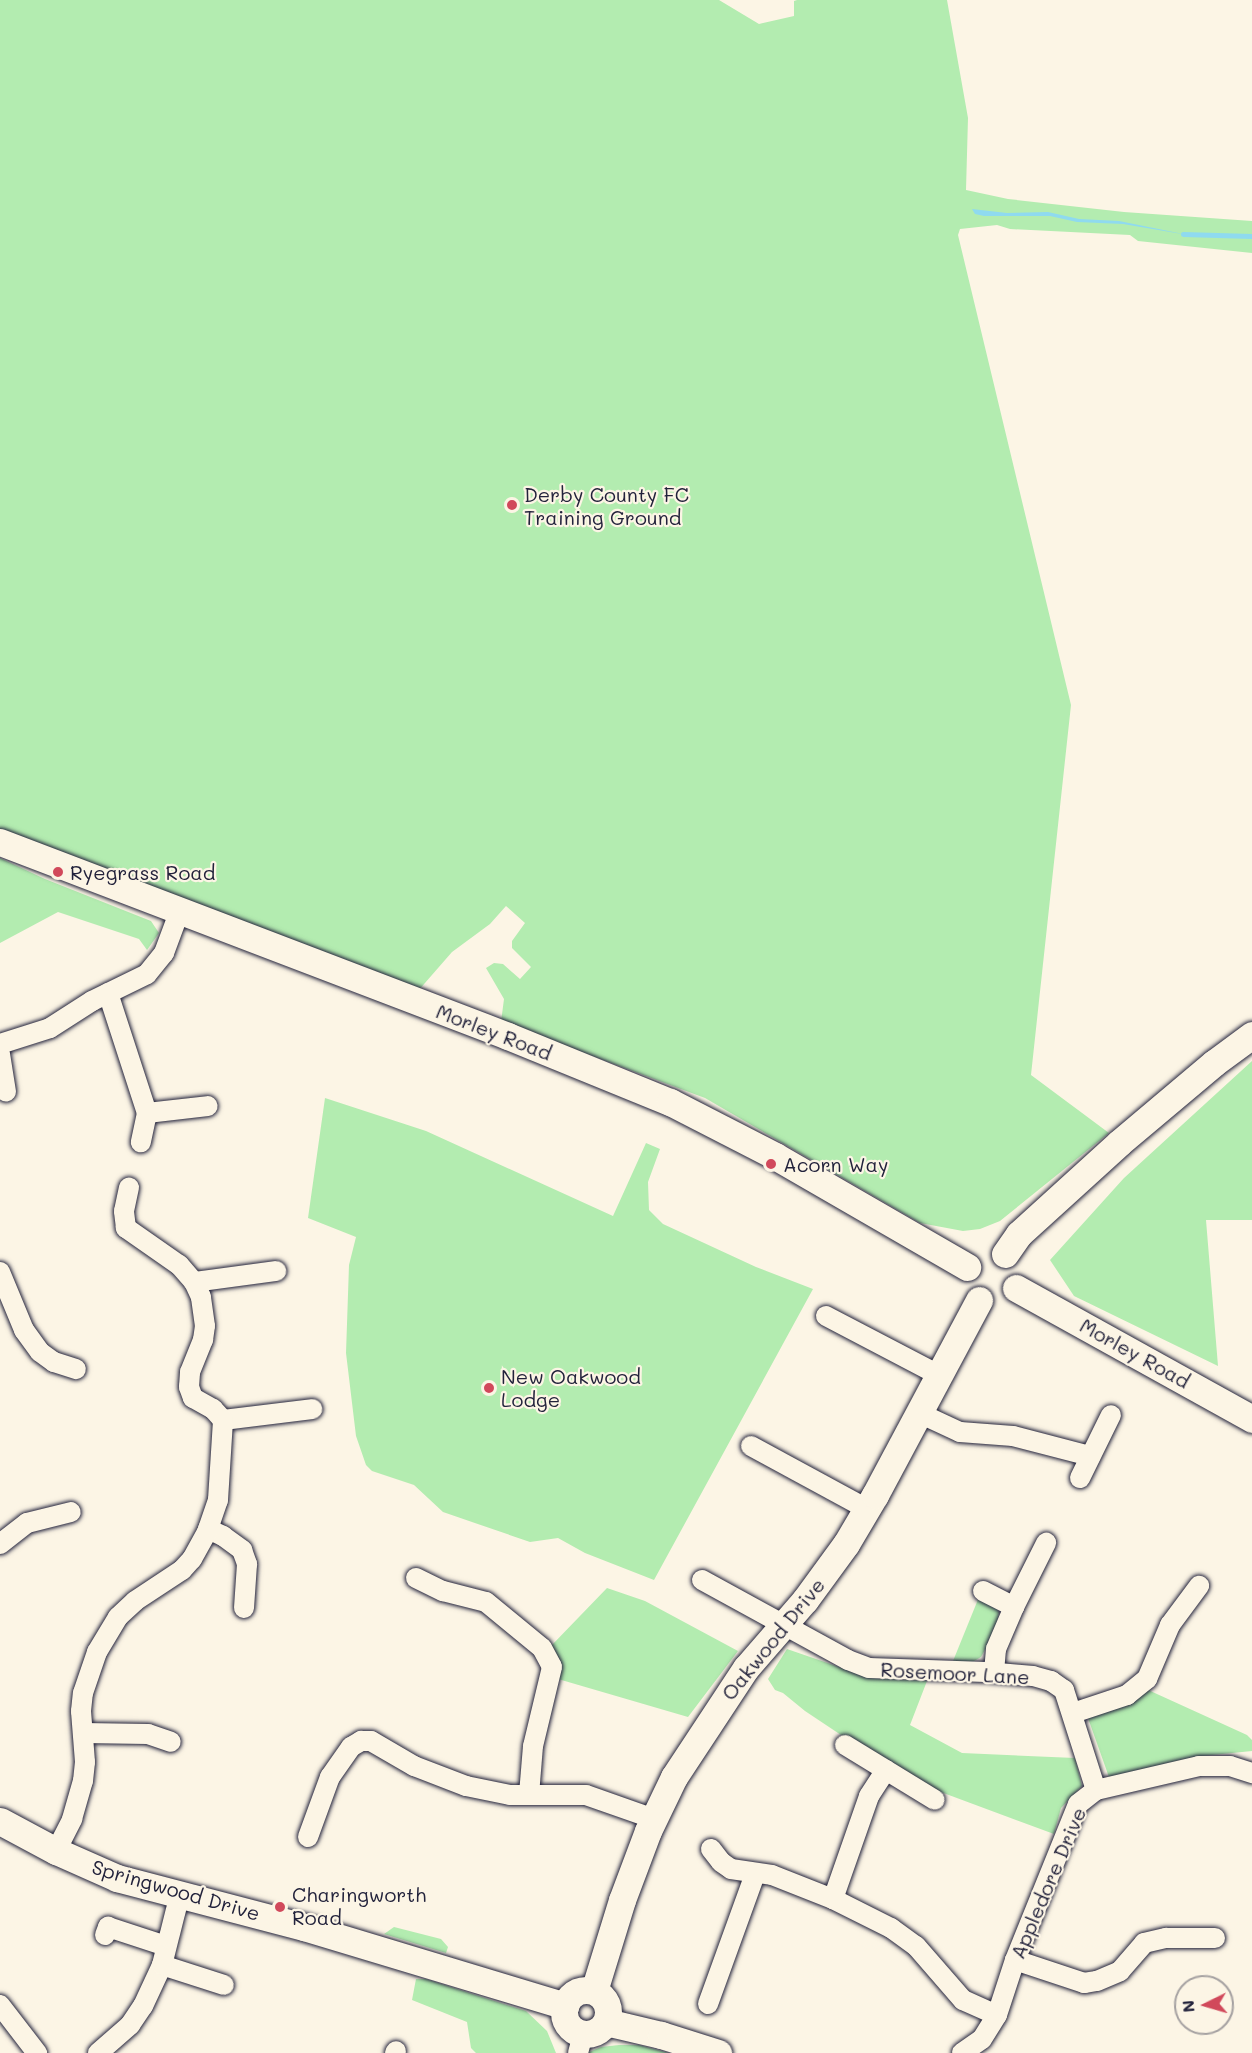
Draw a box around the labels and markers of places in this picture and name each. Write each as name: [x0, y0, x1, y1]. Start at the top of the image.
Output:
place label: Derby County FC Training Ground: [524, 482, 689, 529]
marker: Derby County FC Training Ground: [505, 498, 519, 512]
place label: Ryegrass Road: [70, 860, 215, 884]
marker: Ryegrass Road: [51, 865, 65, 879]
place label: Acorn Way: [783, 1152, 888, 1176]
marker: Acorn Way: [764, 1157, 778, 1171]
place label: New Oakwood Lodge: [501, 1364, 641, 1411]
marker: New Oakwood Lodge: [482, 1381, 496, 1395]
place label: Charingworth Road: [292, 1883, 426, 1930]
marker: Charingworth Road: [273, 1900, 287, 1914]

